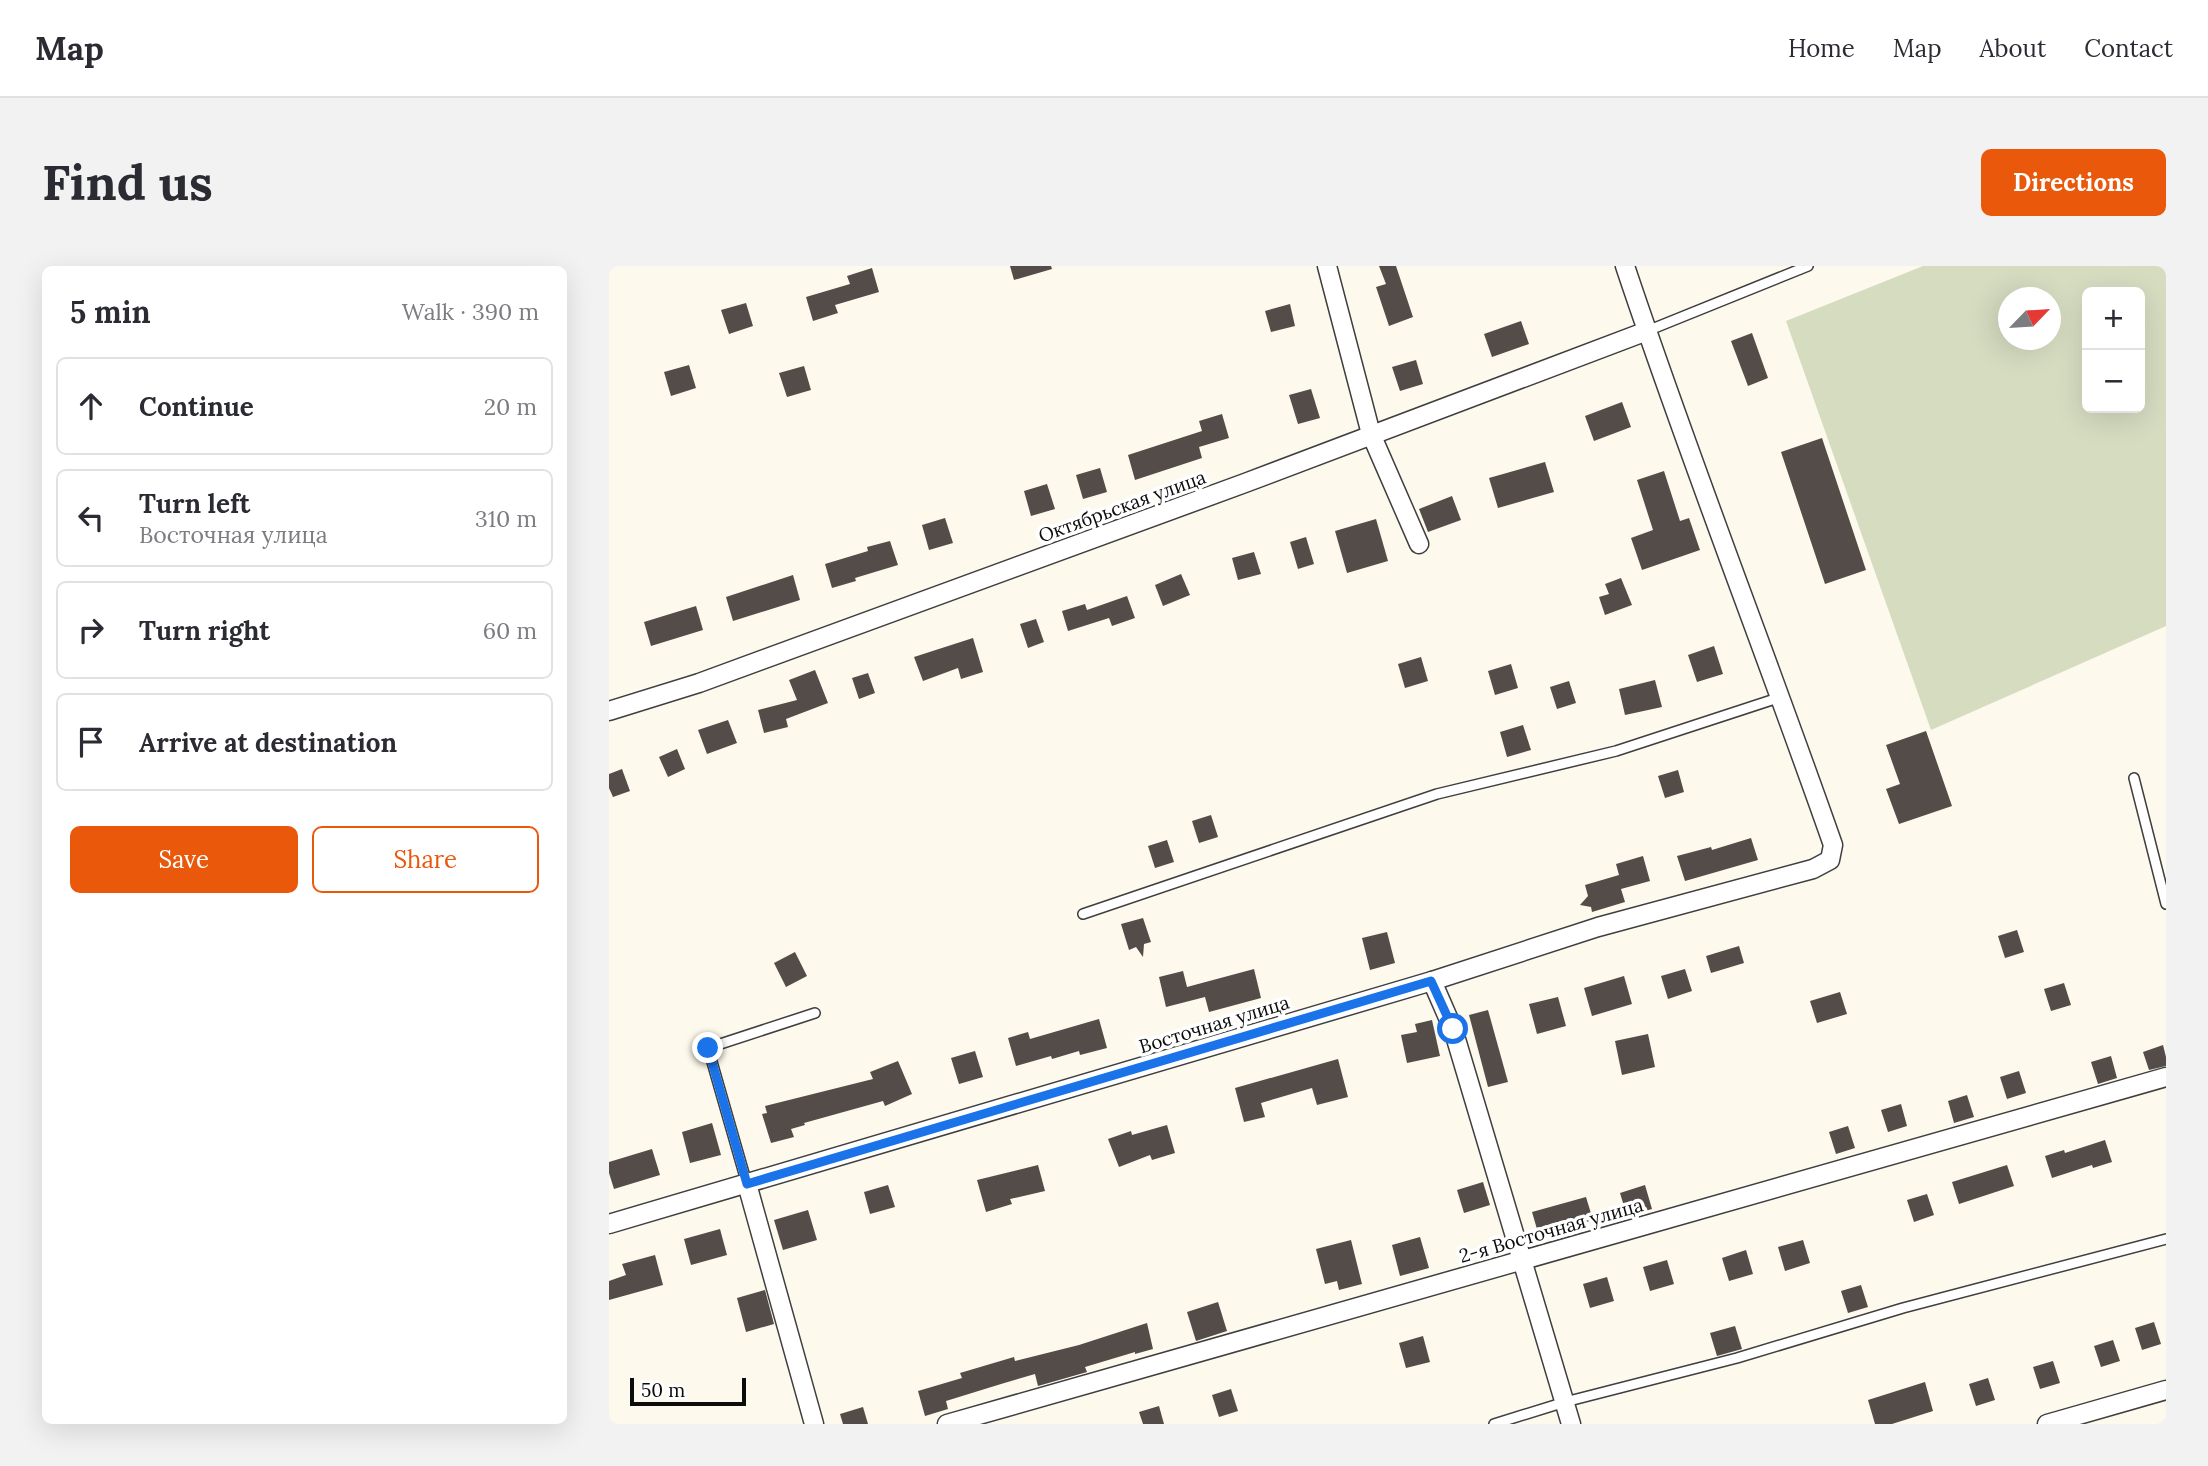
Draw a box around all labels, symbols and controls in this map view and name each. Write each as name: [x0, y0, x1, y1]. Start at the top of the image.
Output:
text: Map: [35, 27, 104, 69]
text: Home: [1788, 33, 1855, 64]
text: Map: [1893, 33, 1942, 64]
text: About: [1980, 33, 2046, 64]
text: Contact: [2084, 33, 2173, 64]
button: Directions: [1981, 149, 2166, 216]
text: Find us: [42, 151, 213, 213]
north arrow: [1998, 287, 2061, 350]
map controls: [2082, 287, 2145, 413]
button: +: [2082, 287, 2145, 350]
text: 5 min: [70, 293, 151, 331]
text: Walk · 390 m: [402, 297, 539, 326]
button: −: [2082, 350, 2145, 413]
icon: ahead: [72, 387, 110, 425]
text: Continue: [139, 390, 254, 423]
text: 20 m: [484, 392, 537, 421]
street label: Октябрьская улица: [1035, 464, 1209, 547]
text: Turn left: [139, 487, 250, 520]
icon: left: [72, 499, 110, 537]
text: 310 m: [475, 504, 537, 533]
text: Восточная улица: [139, 520, 328, 549]
icon: right: [72, 611, 110, 649]
text: Turn right: [139, 614, 270, 647]
text: 60 m: [483, 616, 537, 645]
icon: arrive: [72, 723, 110, 761]
text: Arrive at destination: [139, 726, 397, 759]
button: Save: [70, 826, 298, 893]
button: Share: [312, 826, 539, 893]
street label: Восточная улица: [1136, 990, 1292, 1058]
route start: [1437, 1013, 1468, 1044]
route end: [692, 1032, 723, 1063]
street label: 2-я Восточная улица: [1456, 1192, 1646, 1268]
scale bar: [630, 1375, 745, 1407]
text: 50 m: [641, 1378, 685, 1402]

